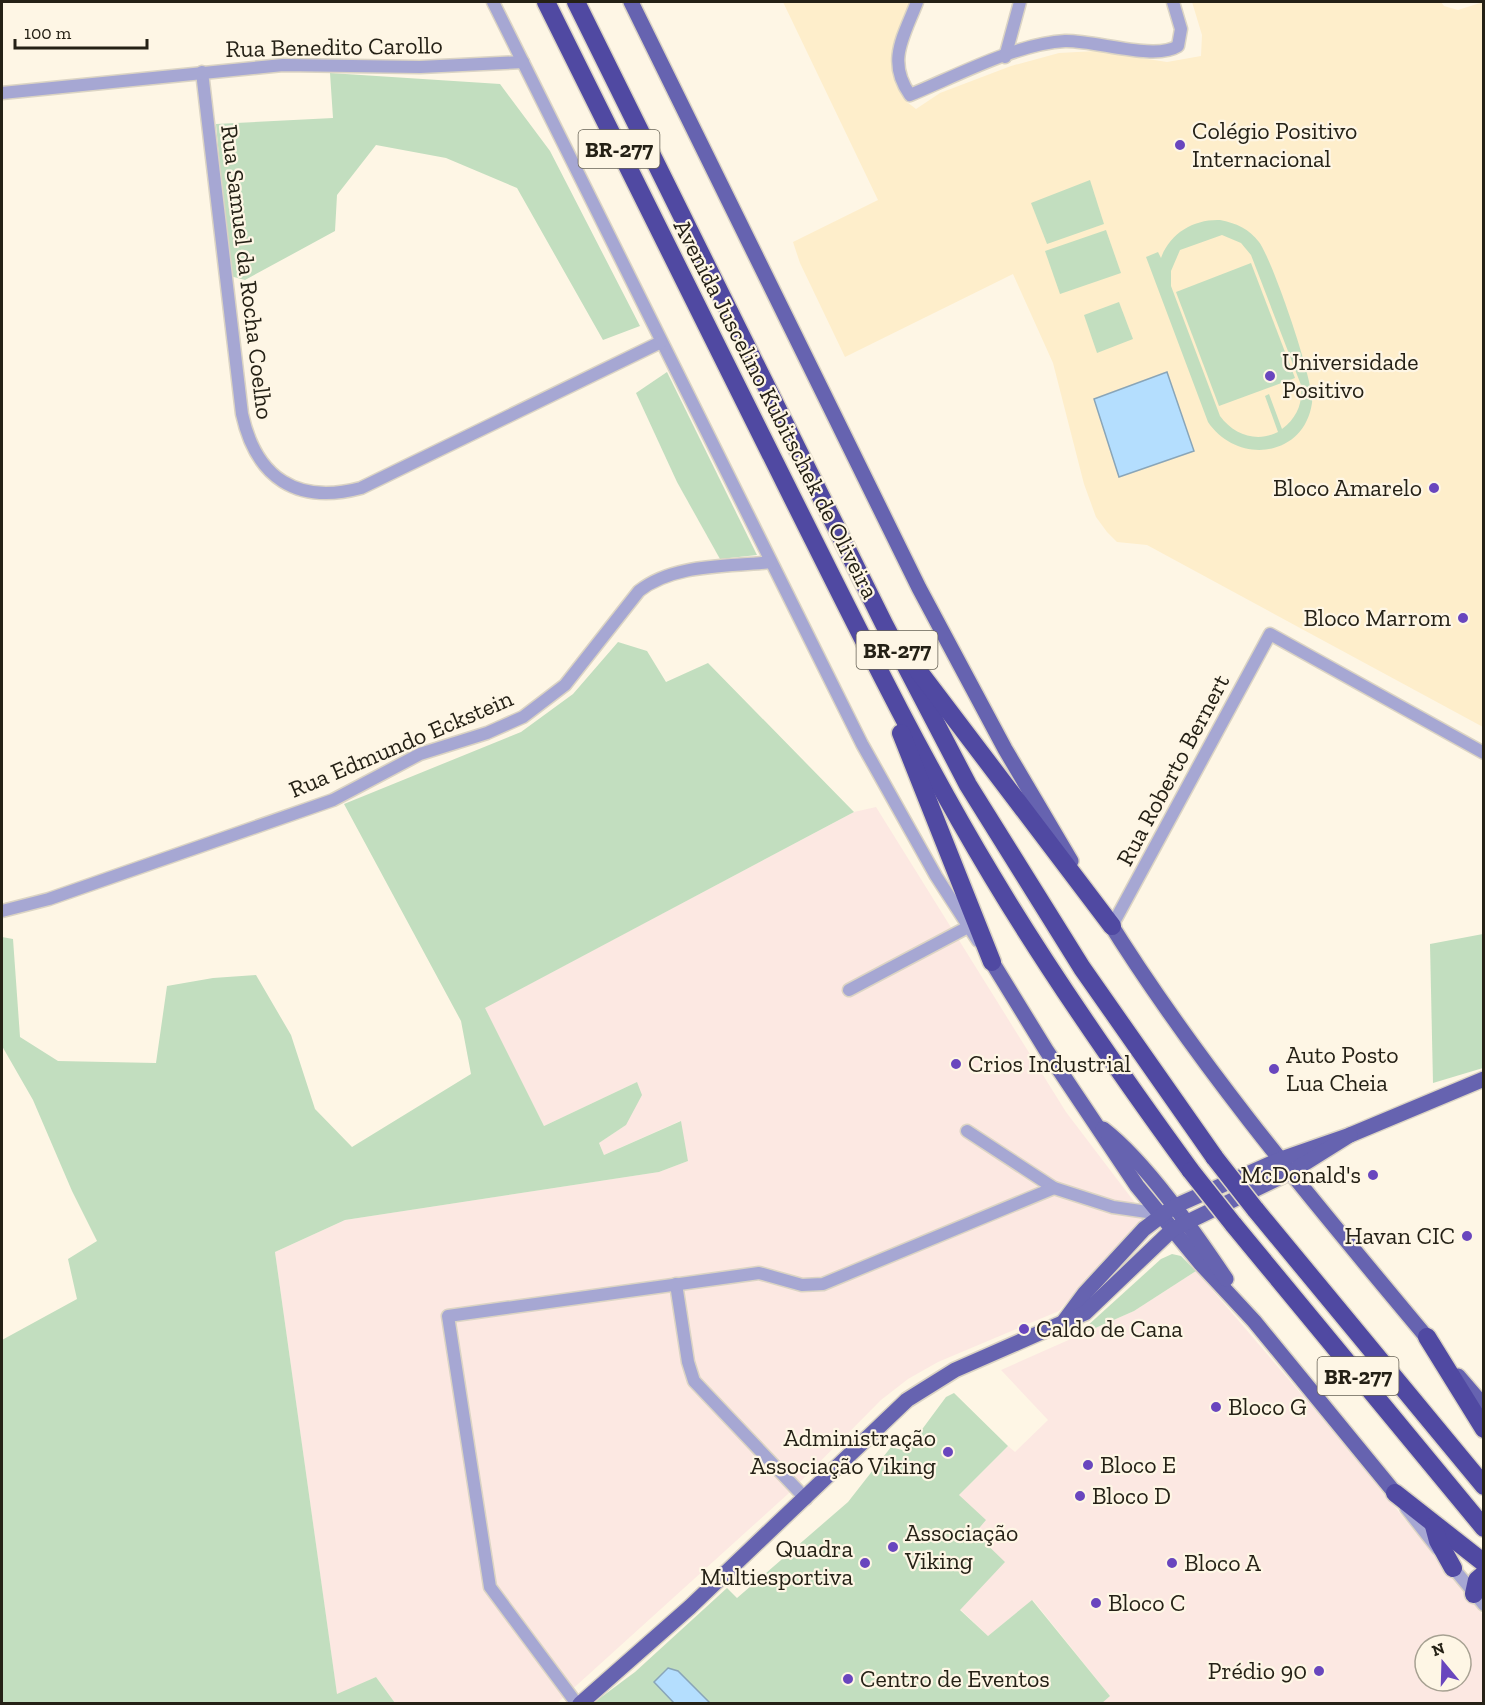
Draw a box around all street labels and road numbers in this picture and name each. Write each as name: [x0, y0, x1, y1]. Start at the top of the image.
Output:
street label: Rua Benedito Carollo: [225, 30, 443, 63]
street label: Rua Samuel da Rocha Coelho: [215, 123, 280, 421]
road number: BR-277: [578, 130, 660, 168]
street label: Avenida Juscelino Kubitschek de Oliveira: [668, 214, 885, 604]
road number: BR-277: [856, 631, 938, 669]
street label: Rua Roberto Bernert: [1110, 669, 1235, 871]
street label: Rua Edmundo Eckstein: [285, 683, 517, 804]
road number: BR-277: [1318, 1357, 1398, 1395]

